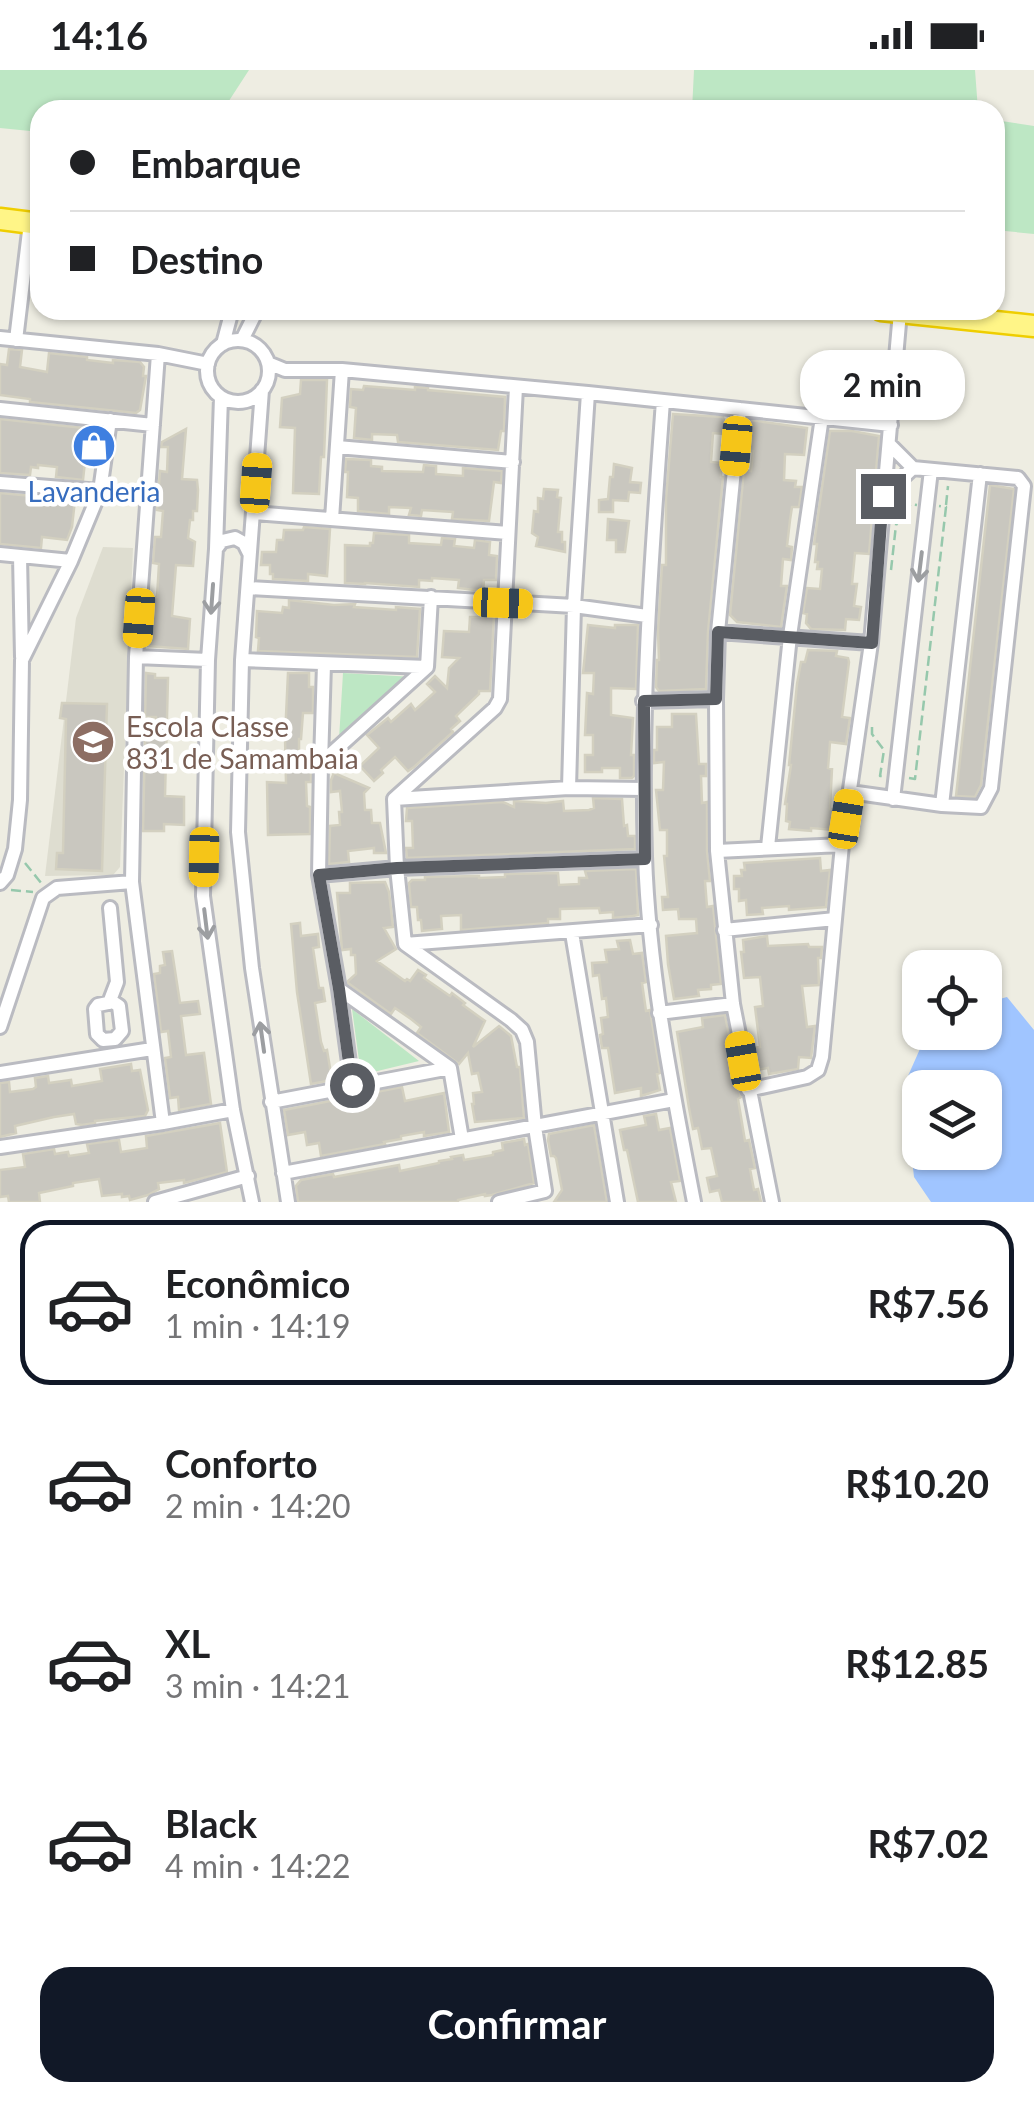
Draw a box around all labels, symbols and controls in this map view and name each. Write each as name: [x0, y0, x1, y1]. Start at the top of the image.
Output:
text: 14:16: [50, 12, 148, 58]
text: Embarque: [130, 140, 301, 186]
text: Destino: [130, 236, 263, 282]
callout: 2 min: [800, 351, 966, 421]
text: 2 min: [843, 365, 922, 404]
car: [718, 415, 754, 477]
shop icon: Lavanderia: [71, 423, 117, 469]
car: [239, 452, 273, 514]
place label: Lavanderia: [28, 474, 160, 508]
route end: [861, 474, 906, 519]
one-way arrow: [910, 550, 929, 582]
one-way arrow: [202, 583, 221, 615]
car: [122, 587, 156, 649]
car: [472, 587, 534, 619]
place label: Escola Classe 831 de Samambaia: [126, 709, 359, 775]
school or university icon: Escola Classe 831 de Samambaia: [70, 719, 116, 765]
car: [826, 787, 866, 851]
car: [188, 827, 220, 887]
one-way arrow: [198, 907, 216, 939]
map controls: [902, 950, 1002, 1170]
button: locate: [902, 950, 1002, 1050]
one-way arrow: [252, 1021, 270, 1053]
car: [723, 1029, 763, 1093]
route start: [330, 1063, 375, 1108]
button: layers: [902, 1070, 1002, 1170]
icon: car: [45, 1258, 135, 1348]
text: Econômico: [165, 1260, 350, 1306]
text: R$7.56: [867, 1280, 989, 1326]
text: 1 min · 14:19: [165, 1306, 351, 1345]
icon: car: [45, 1438, 135, 1528]
text: Conforto: [165, 1440, 318, 1486]
text: R$10.20: [845, 1460, 989, 1506]
text: 2 min · 14:20: [165, 1486, 351, 1525]
icon: car: [45, 1618, 135, 1708]
text: XL: [165, 1620, 210, 1666]
text: R$12.85: [845, 1640, 989, 1686]
text: 3 min · 14:21: [165, 1666, 351, 1705]
icon: car: [45, 1798, 135, 1888]
text: Black: [165, 1800, 257, 1846]
text: R$7.02: [867, 1820, 989, 1866]
text: 4 min · 14:22: [165, 1846, 351, 1885]
button: Confirmar: [40, 1967, 994, 2082]

